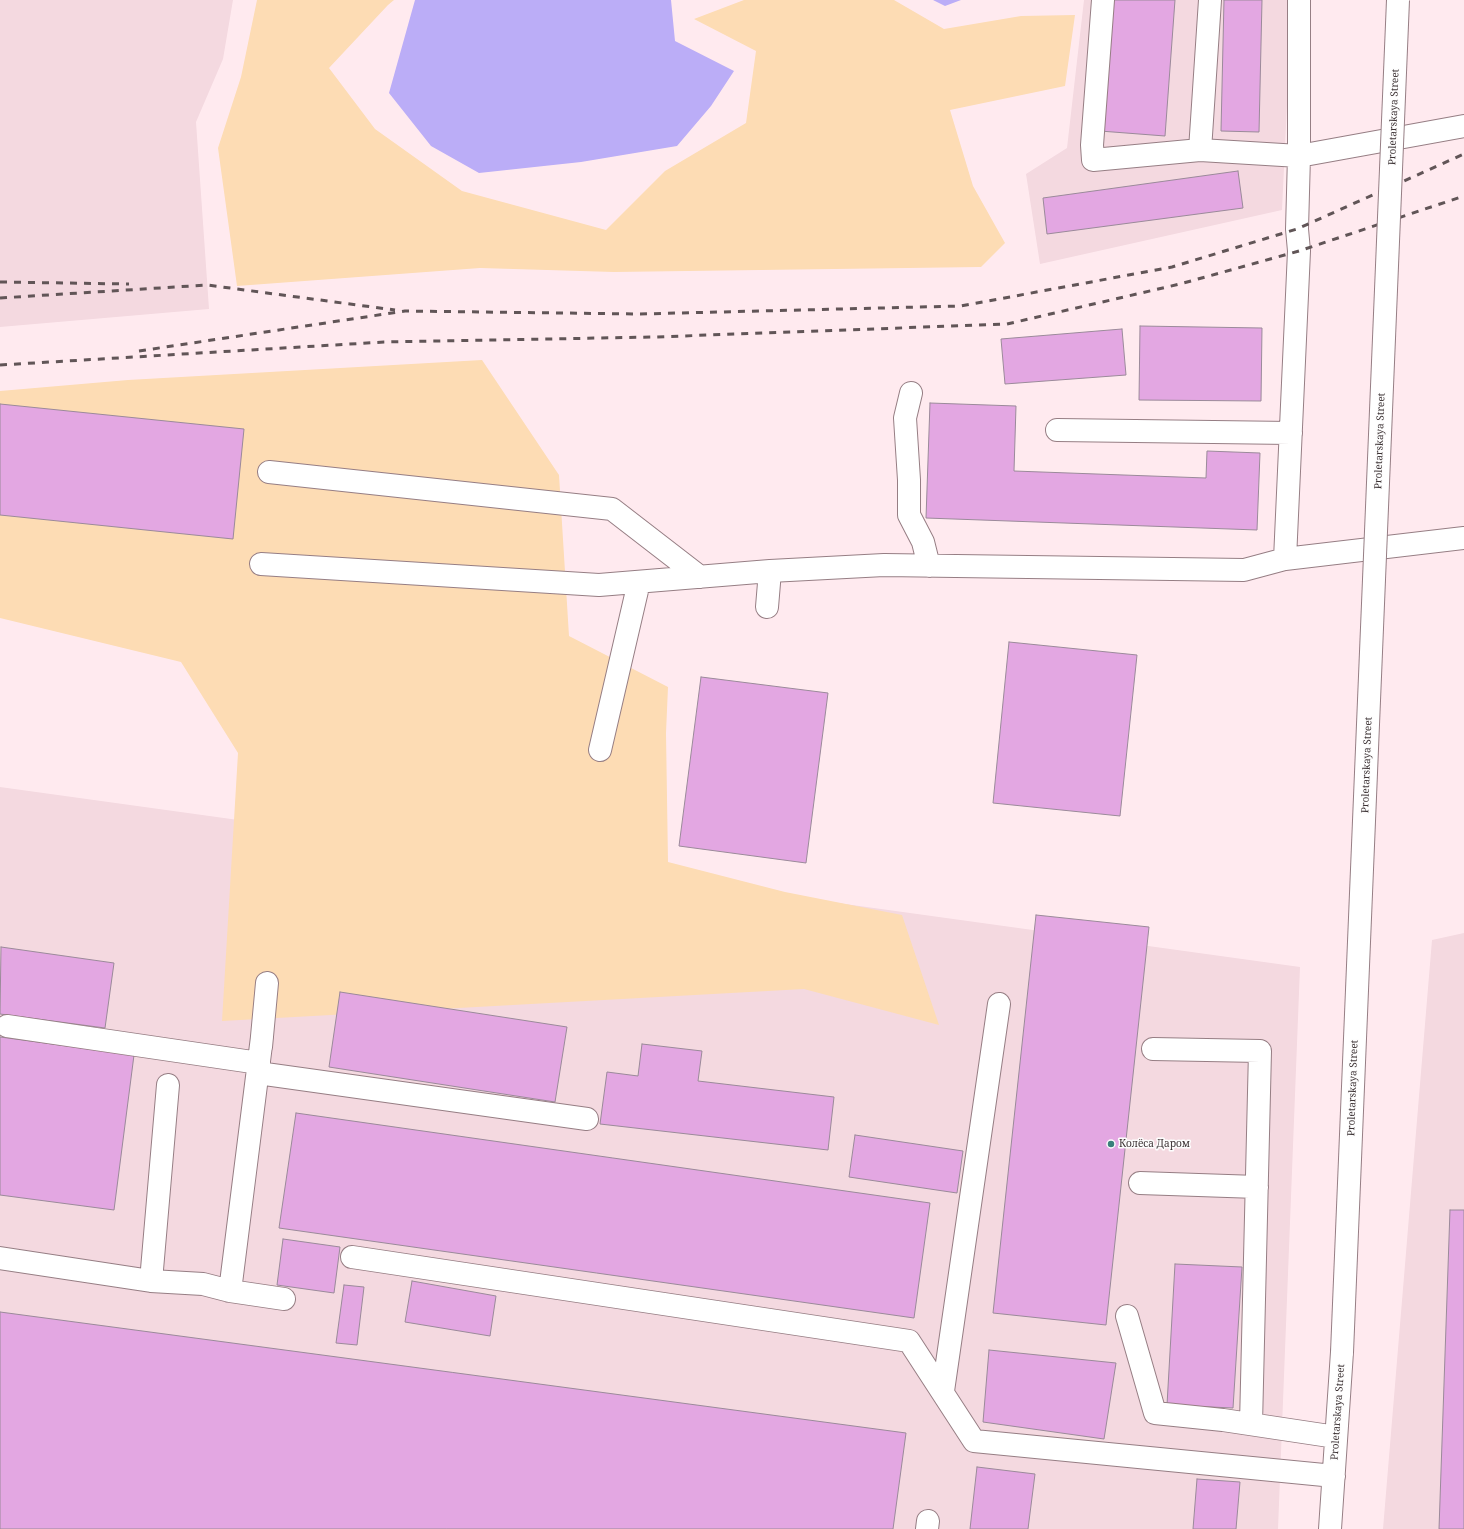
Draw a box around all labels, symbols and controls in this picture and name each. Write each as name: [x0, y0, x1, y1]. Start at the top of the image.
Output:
street label: Proletarskaya Street: [1386, 69, 1402, 165]
street label: Proletarskaya Street: [1372, 393, 1388, 489]
street label: Proletarskaya Street: [1359, 717, 1375, 813]
street label: Proletarskaya Street: [1345, 1040, 1361, 1136]
place label: Колёса Даром: [1119, 1138, 1190, 1150]
marker: Колёса Даром: [1106, 1139, 1116, 1149]
street label: Proletarskaya Street: [1329, 1364, 1347, 1460]

